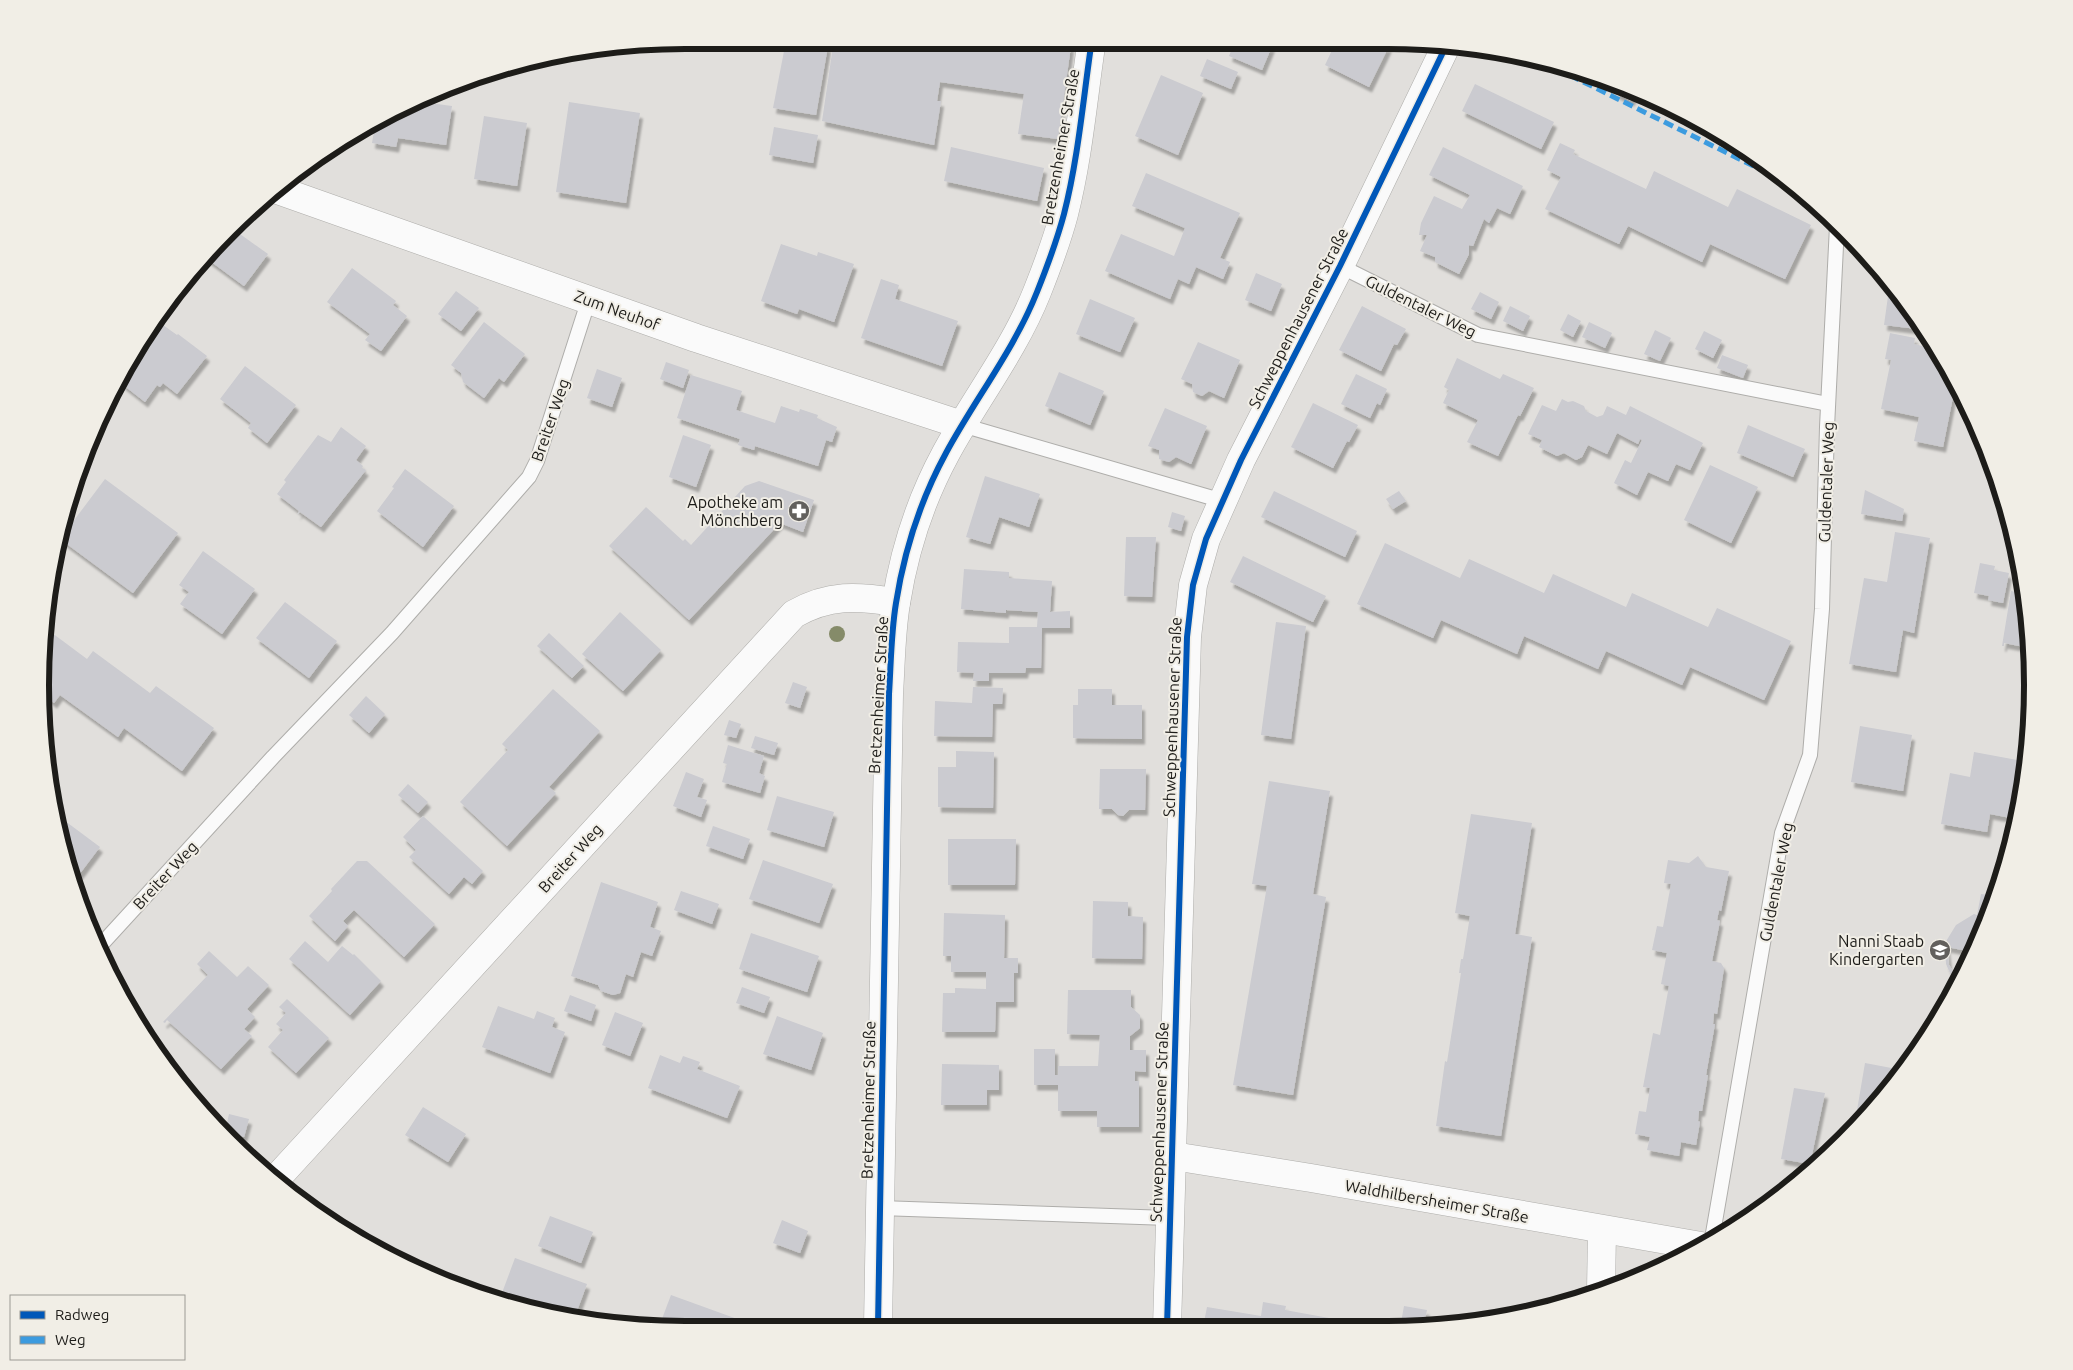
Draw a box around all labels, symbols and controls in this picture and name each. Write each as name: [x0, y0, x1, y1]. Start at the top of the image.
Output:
street label: Bretzenheimer Straße: [1037, 68, 1083, 226]
street label: Schweppenhausener Straße: [1245, 225, 1351, 411]
street label: Guldentaler Weg: [1363, 271, 1479, 341]
street label: Zum Neuhof: [572, 286, 663, 334]
street label: Breiter Weg: [527, 376, 573, 464]
street label: Guldentaler Weg: [1815, 421, 1837, 543]
place label: Apotheke am Mönchberg: [687, 493, 783, 529]
pharmacy icon: Apotheke am Mönchberg: [787, 499, 811, 523]
street label: Bretzenheimer Straße: [865, 616, 891, 774]
street label: Schweppenhausener Straße: [1160, 617, 1184, 817]
street label: Breiter Weg: [534, 820, 606, 896]
street label: Guldentaler Weg: [1756, 821, 1796, 943]
street label: Breiter Weg: [129, 837, 201, 913]
place label: Nanni Staab Kindergarten: [1829, 932, 1924, 968]
school or university icon: Nanni Staab Kindergarten: [1928, 938, 1952, 962]
street label: Bretzenheimer Straße: [858, 1021, 878, 1179]
street label: Schweppenhausener Straße: [1147, 1022, 1171, 1222]
street label: Waldhilbersheimer Straße: [1344, 1176, 1530, 1226]
legend: [10, 1295, 185, 1360]
text: Radweg: [55, 1306, 109, 1323]
text: Weg: [55, 1331, 86, 1348]

